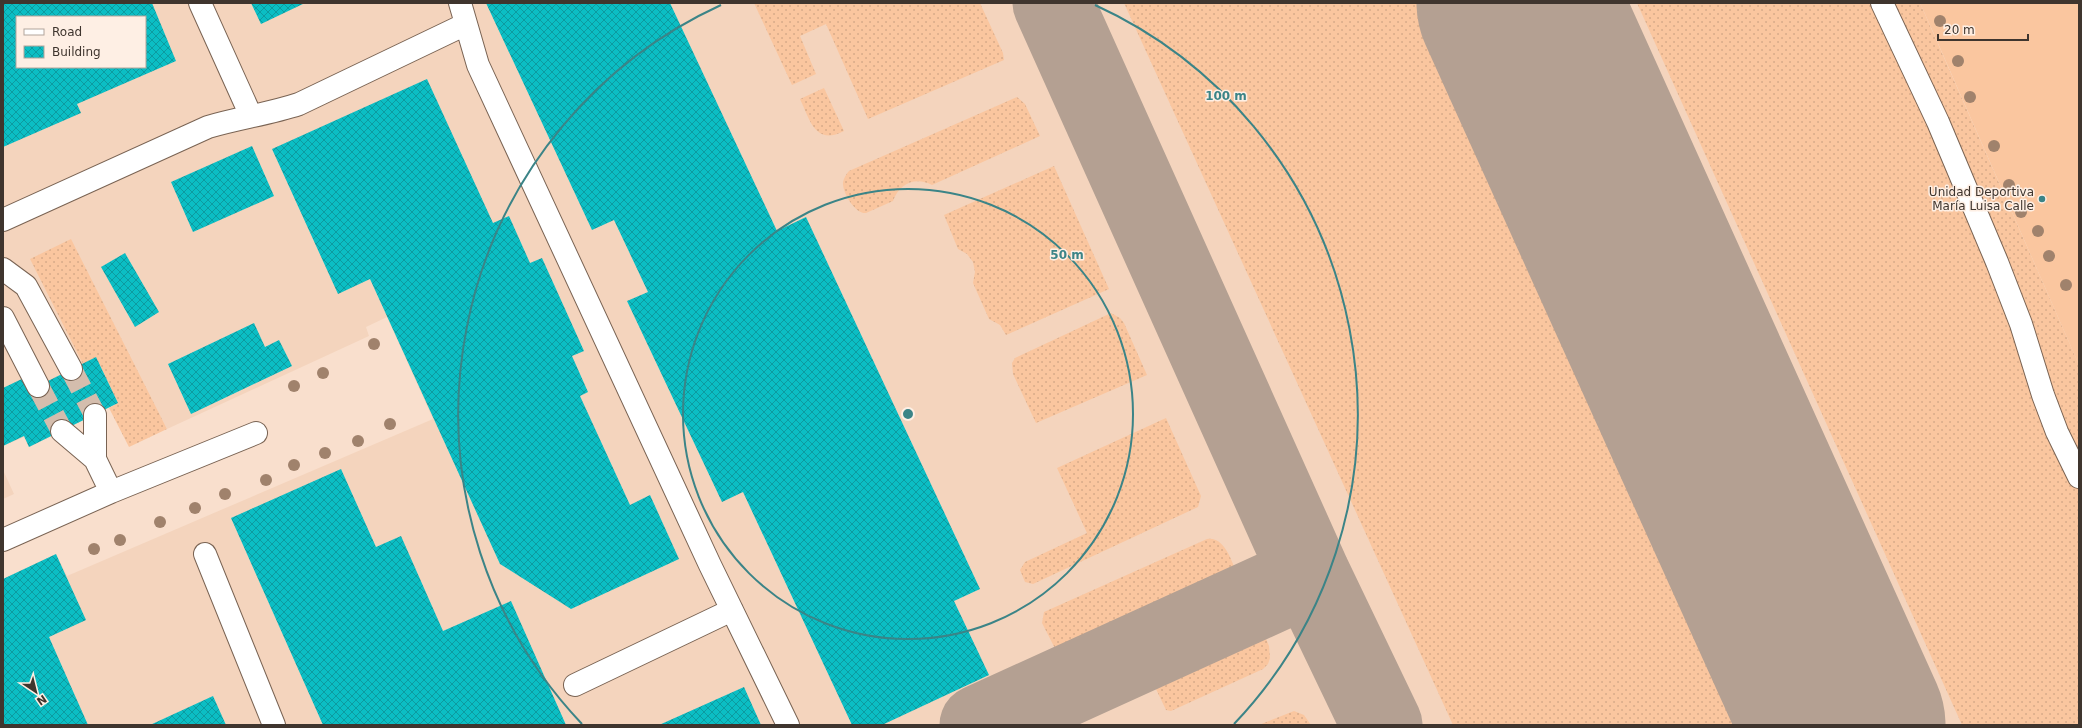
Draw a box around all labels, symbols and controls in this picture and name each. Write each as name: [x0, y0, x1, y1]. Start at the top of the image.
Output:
legend: [16, 16, 146, 68]
scale bar: [1938, 16, 2028, 42]
text: 20 m: [1944, 23, 1975, 37]
text: Road: [52, 25, 82, 39]
text: Building: [52, 45, 101, 59]
text: 100 m: [1205, 89, 1247, 103]
place label: Unidad Deportiva María Luisa Calle: [1929, 185, 2034, 213]
marker: Unidad Deportiva María Luisa Calle: [2037, 194, 2047, 204]
text: 50 m: [1050, 248, 1084, 262]
centre of rings: [901, 407, 915, 421]
north arrow: [16, 672, 56, 712]
text: N: [34, 692, 49, 708]

